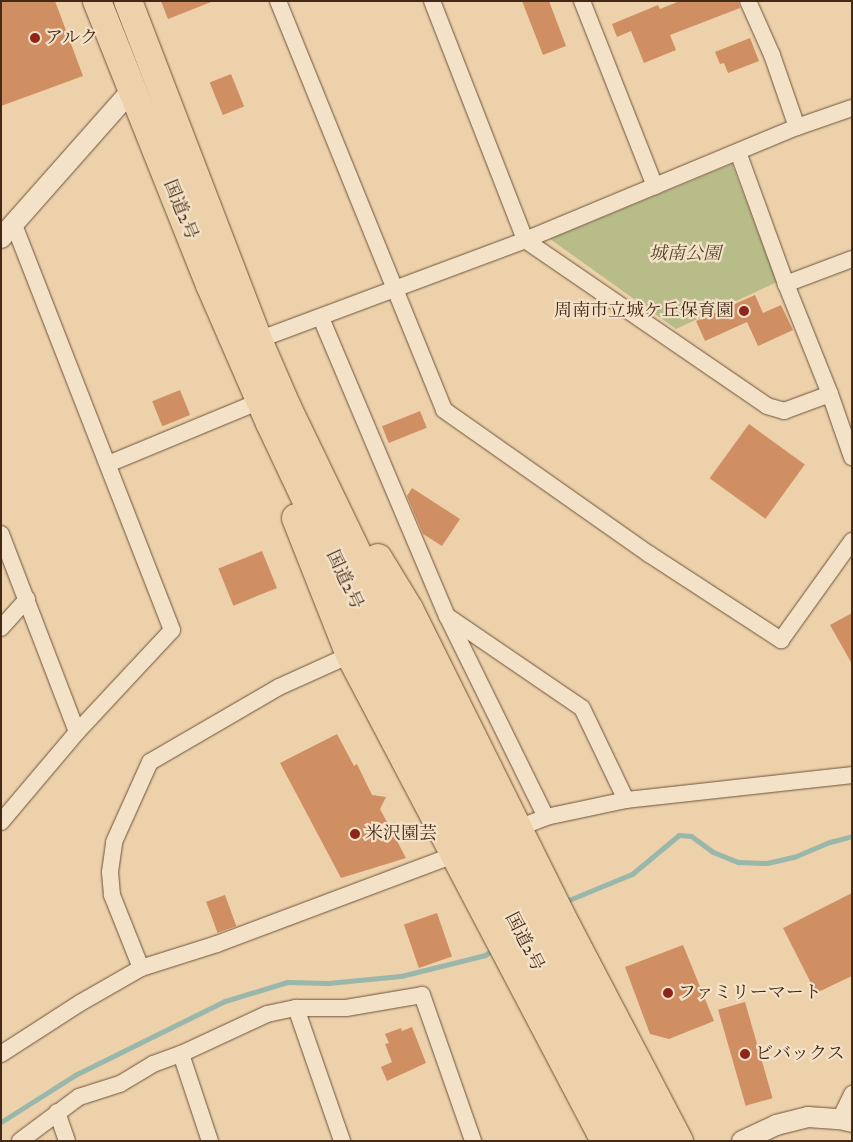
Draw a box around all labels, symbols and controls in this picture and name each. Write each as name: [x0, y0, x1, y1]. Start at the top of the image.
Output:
place label: アルク: [45, 27, 99, 49]
marker: アルク: [29, 32, 41, 44]
street label: 国道2号: [158, 177, 202, 243]
park label: 城南公園: [649, 243, 721, 265]
place label: 周南市立城ケ丘保育園: [554, 300, 734, 322]
marker: 周南市立城ケ丘保育園: [738, 305, 750, 317]
street label: 国道2号: [321, 547, 367, 613]
place label: 米沢園芸: [365, 823, 437, 845]
marker: 米沢園芸: [349, 828, 361, 840]
street label: 国道2号: [500, 909, 548, 975]
place label: ファミリーマート: [678, 982, 822, 1004]
marker: ファミリーマート: [662, 987, 674, 999]
place label: ビバックス: [755, 1043, 845, 1065]
marker: ビバックス: [739, 1048, 751, 1060]

